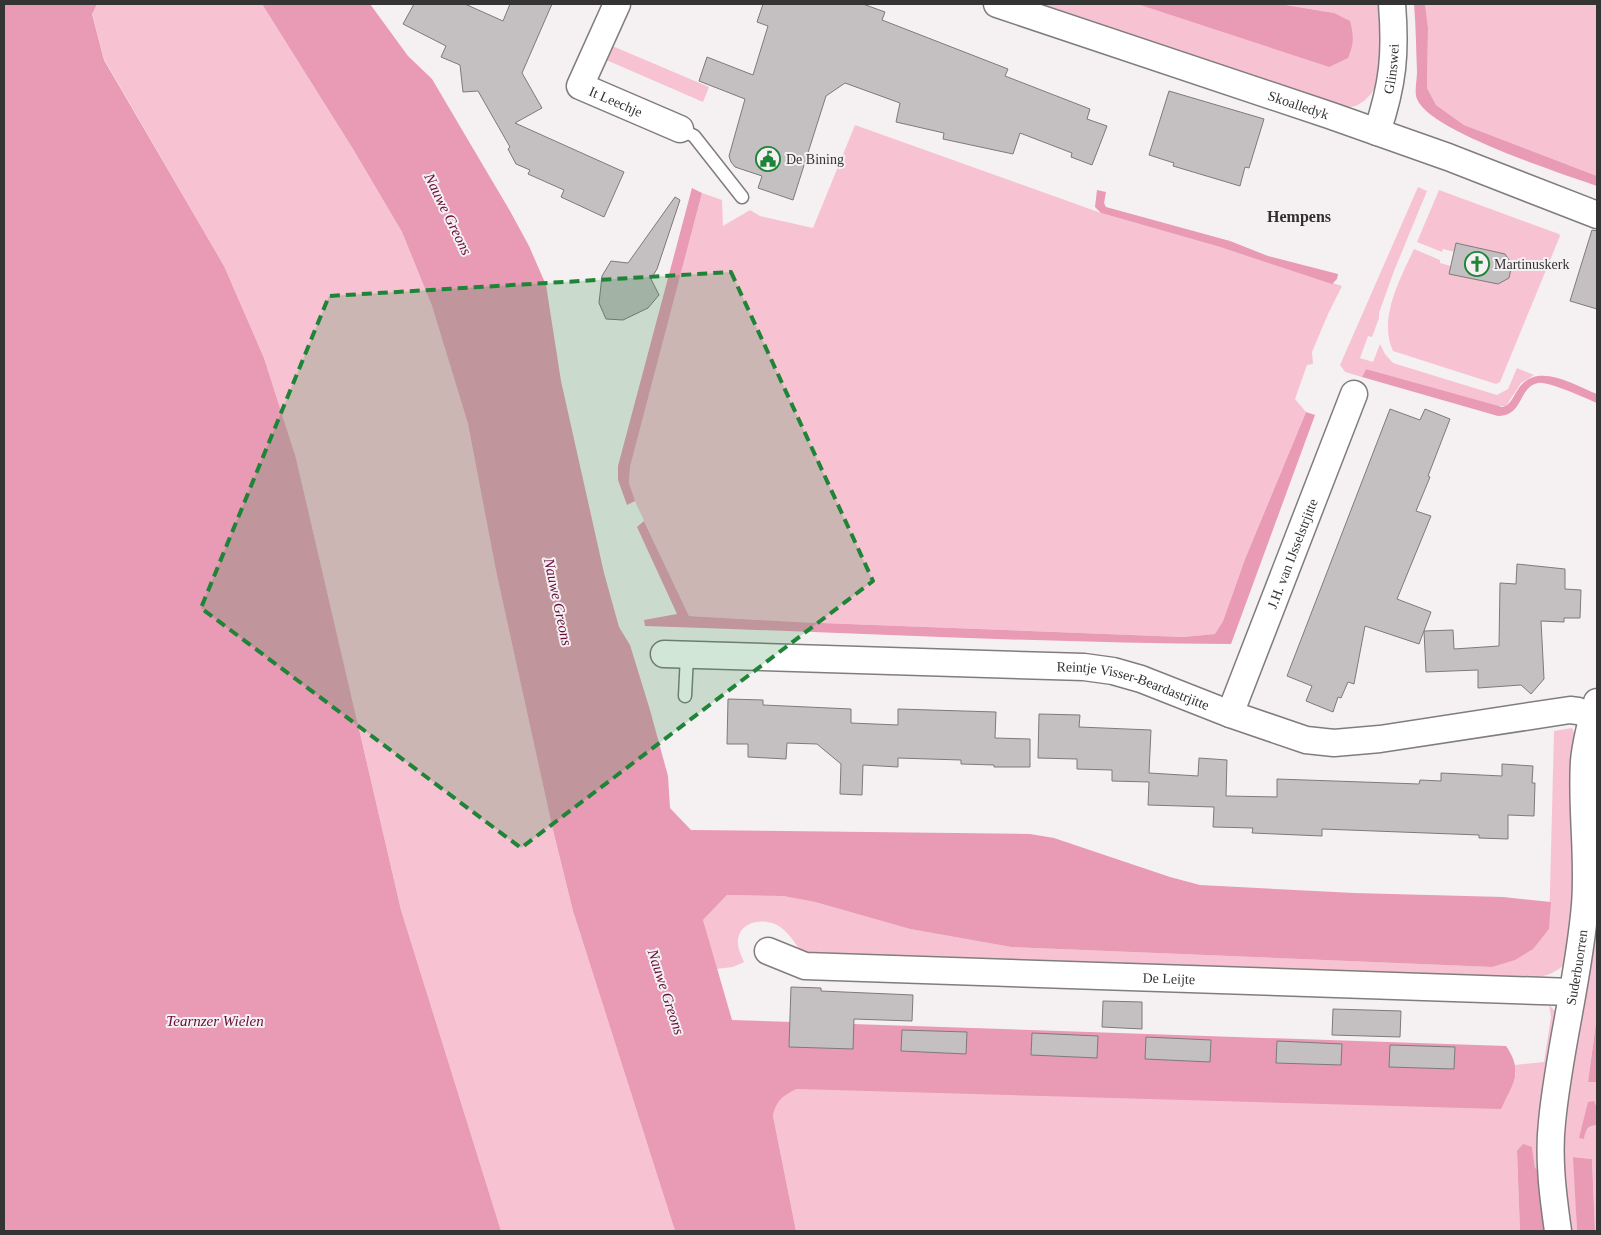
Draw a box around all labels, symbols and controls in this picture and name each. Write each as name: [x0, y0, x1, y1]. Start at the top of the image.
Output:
street label: Glinswei: [1381, 43, 1402, 95]
street label: It Leechje: [587, 84, 645, 120]
street label: Skoalledyk: [1266, 88, 1331, 122]
public building icon: De Bining: [755, 146, 781, 172]
place label: De Bining: [786, 152, 844, 167]
water label: Nauwe Greons: [421, 170, 475, 258]
district label: Hempens: [1267, 208, 1331, 226]
church icon: Martinuskerk: [1464, 251, 1490, 277]
place label: Martinuskerk: [1494, 257, 1569, 272]
street label: J.H. van IJsselstrjitte: [1265, 497, 1321, 611]
water label: Nauwe Greons: [541, 556, 575, 647]
street label: Reintje Visser-Beardastrjitte: [1056, 659, 1211, 713]
street label: Suderbuorren: [1564, 929, 1590, 1006]
water label: Nauwe Greons: [644, 946, 687, 1037]
street label: De Leijte: [1142, 970, 1195, 987]
water label: Tearnzer Wielen: [166, 1013, 264, 1029]

